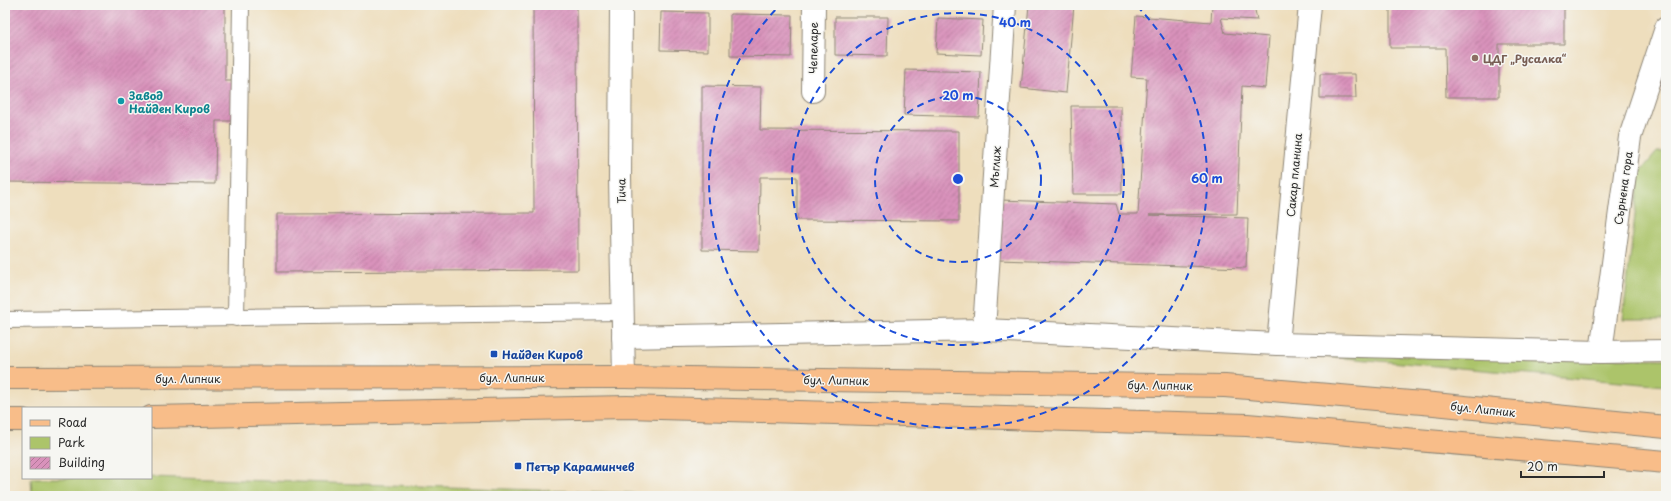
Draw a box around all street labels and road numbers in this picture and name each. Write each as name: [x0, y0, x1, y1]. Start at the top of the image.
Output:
street label: Чепеларе: [804, 22, 822, 74]
street label: Сакар планина: [1282, 132, 1306, 218]
street label: Мъглиж: [985, 145, 1005, 188]
street label: Сърнена гора: [1609, 150, 1637, 226]
street label: Тича: [612, 178, 630, 204]
street label: бул. Липник: [479, 369, 545, 386]
street label: бул. Липник: [155, 370, 221, 387]
street label: бул. Липник: [803, 371, 869, 389]
street label: бул. Липник: [1127, 376, 1193, 394]
street label: бул. Липник: [1450, 397, 1517, 421]

